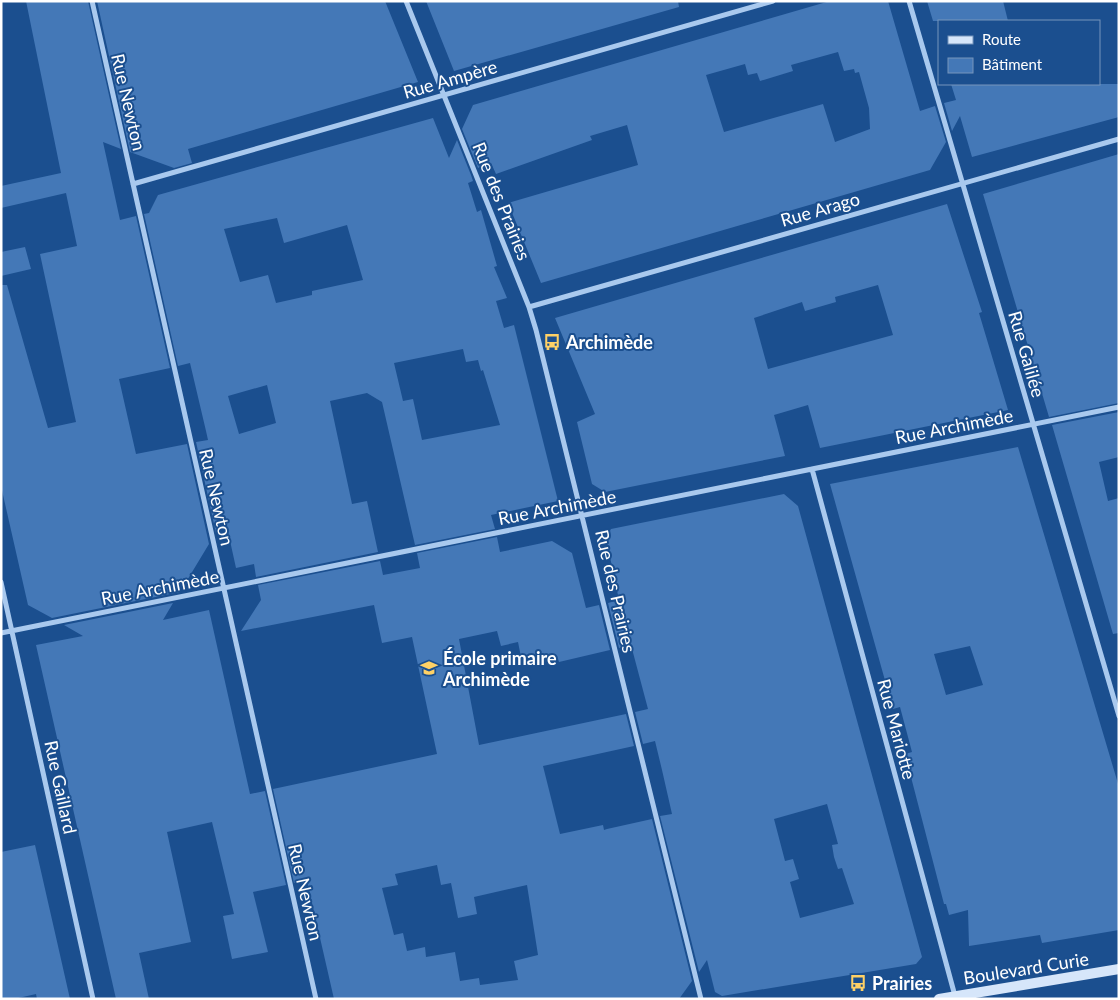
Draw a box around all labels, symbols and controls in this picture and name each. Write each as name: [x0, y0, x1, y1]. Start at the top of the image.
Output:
legend: [938, 20, 1100, 85]
text: Route: [982, 30, 1021, 48]
street label: Rue Newton: [107, 51, 151, 153]
street label: Rue Ampère: [400, 55, 500, 103]
text: Bâtiment: [982, 55, 1043, 73]
street label: Rue des Prairies: [468, 139, 536, 264]
street label: Rue Arago: [778, 187, 862, 231]
street label: Rue Galilée: [1004, 308, 1050, 400]
place label: Archimède: [565, 331, 653, 353]
bus stop icon: Archimède: [542, 332, 562, 352]
street label: Rue Archimède: [893, 404, 1015, 448]
street label: Rue Newton: [195, 446, 239, 548]
street label: Rue Archimède: [496, 485, 618, 529]
street label: Rue des Prairies: [591, 527, 641, 655]
street label: Rue Archimède: [99, 565, 221, 609]
place label: École primaire Archimède: [442, 647, 557, 690]
school or university icon: École primaire Archimède: [419, 658, 439, 678]
street label: Rue Mariotte: [873, 676, 921, 782]
street label: Rue Gaillard: [40, 738, 82, 836]
street label: Rue Newton: [284, 841, 328, 943]
street label: Boulevard Curie: [962, 947, 1090, 989]
place label: Prairies: [872, 972, 932, 994]
bus stop icon: Prairies: [848, 973, 868, 993]

